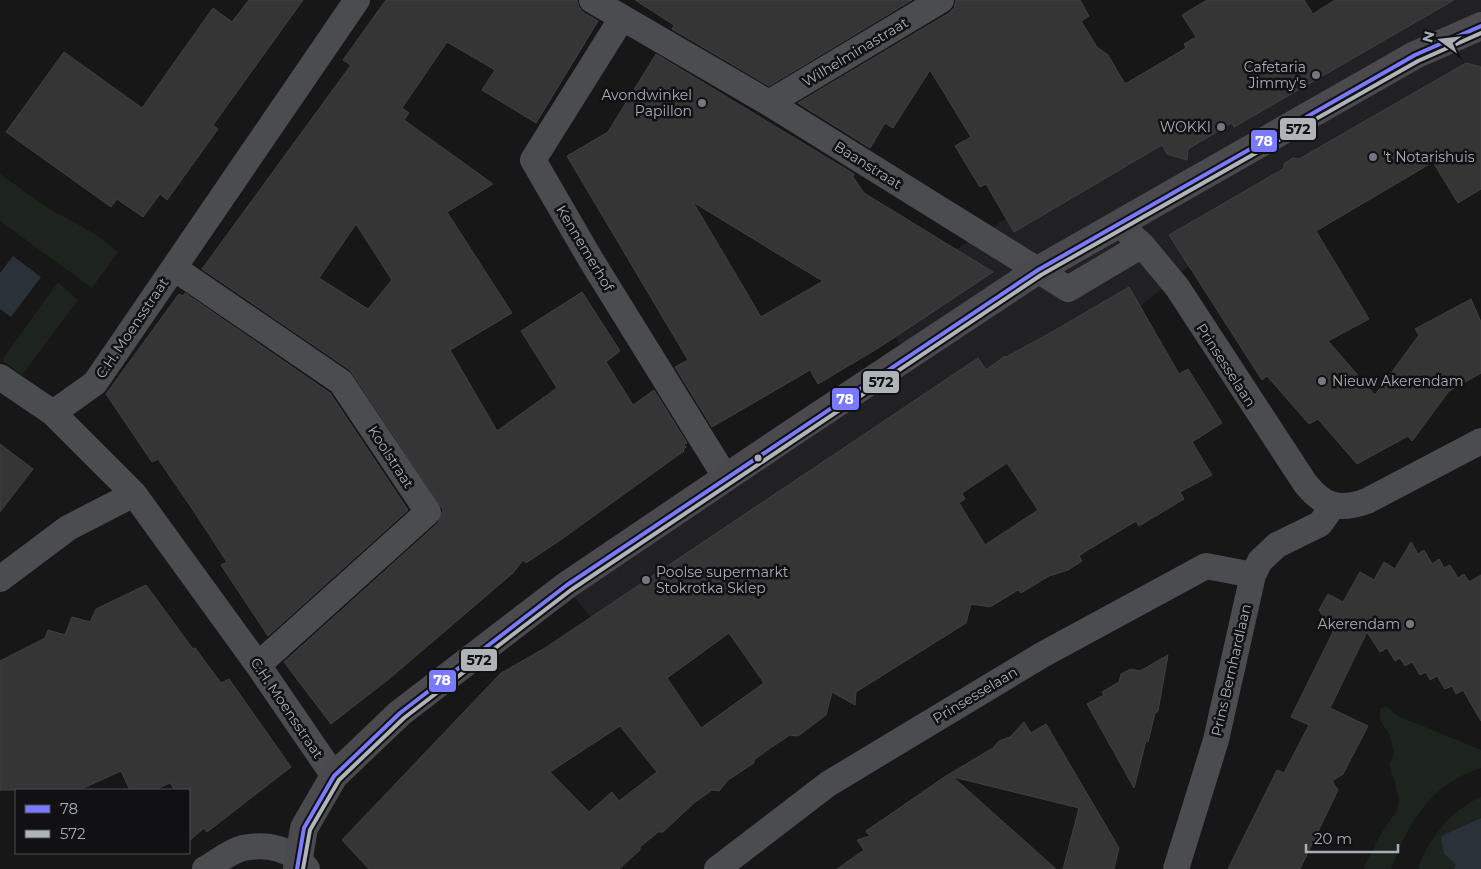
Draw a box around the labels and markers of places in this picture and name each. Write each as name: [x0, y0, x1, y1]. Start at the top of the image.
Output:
place label: Cafetaria Jimmy's: [1244, 58, 1306, 92]
marker: Cafetaria Jimmy's: [1310, 69, 1322, 81]
place label: Avondwinkel Papillon: [601, 86, 692, 120]
marker: Avondwinkel Papillon: [696, 97, 708, 109]
place label: WOKKI: [1160, 118, 1211, 136]
marker: WOKKI: [1215, 121, 1227, 133]
place label: 't Notarishuis: [1383, 148, 1475, 166]
marker: 't Notarishuis: [1367, 151, 1379, 163]
place label: Nieuw Akerendam: [1332, 372, 1464, 390]
marker: Nieuw Akerendam: [1316, 375, 1328, 387]
unlabelled marker: [753, 453, 763, 463]
place label: Poolse supermarkt Stokrotka Sklep: [656, 563, 789, 597]
marker: Poolse supermarkt Stokrotka Sklep: [640, 574, 652, 586]
place label: Akerendam: [1317, 615, 1400, 633]
marker: Akerendam: [1404, 618, 1416, 630]

